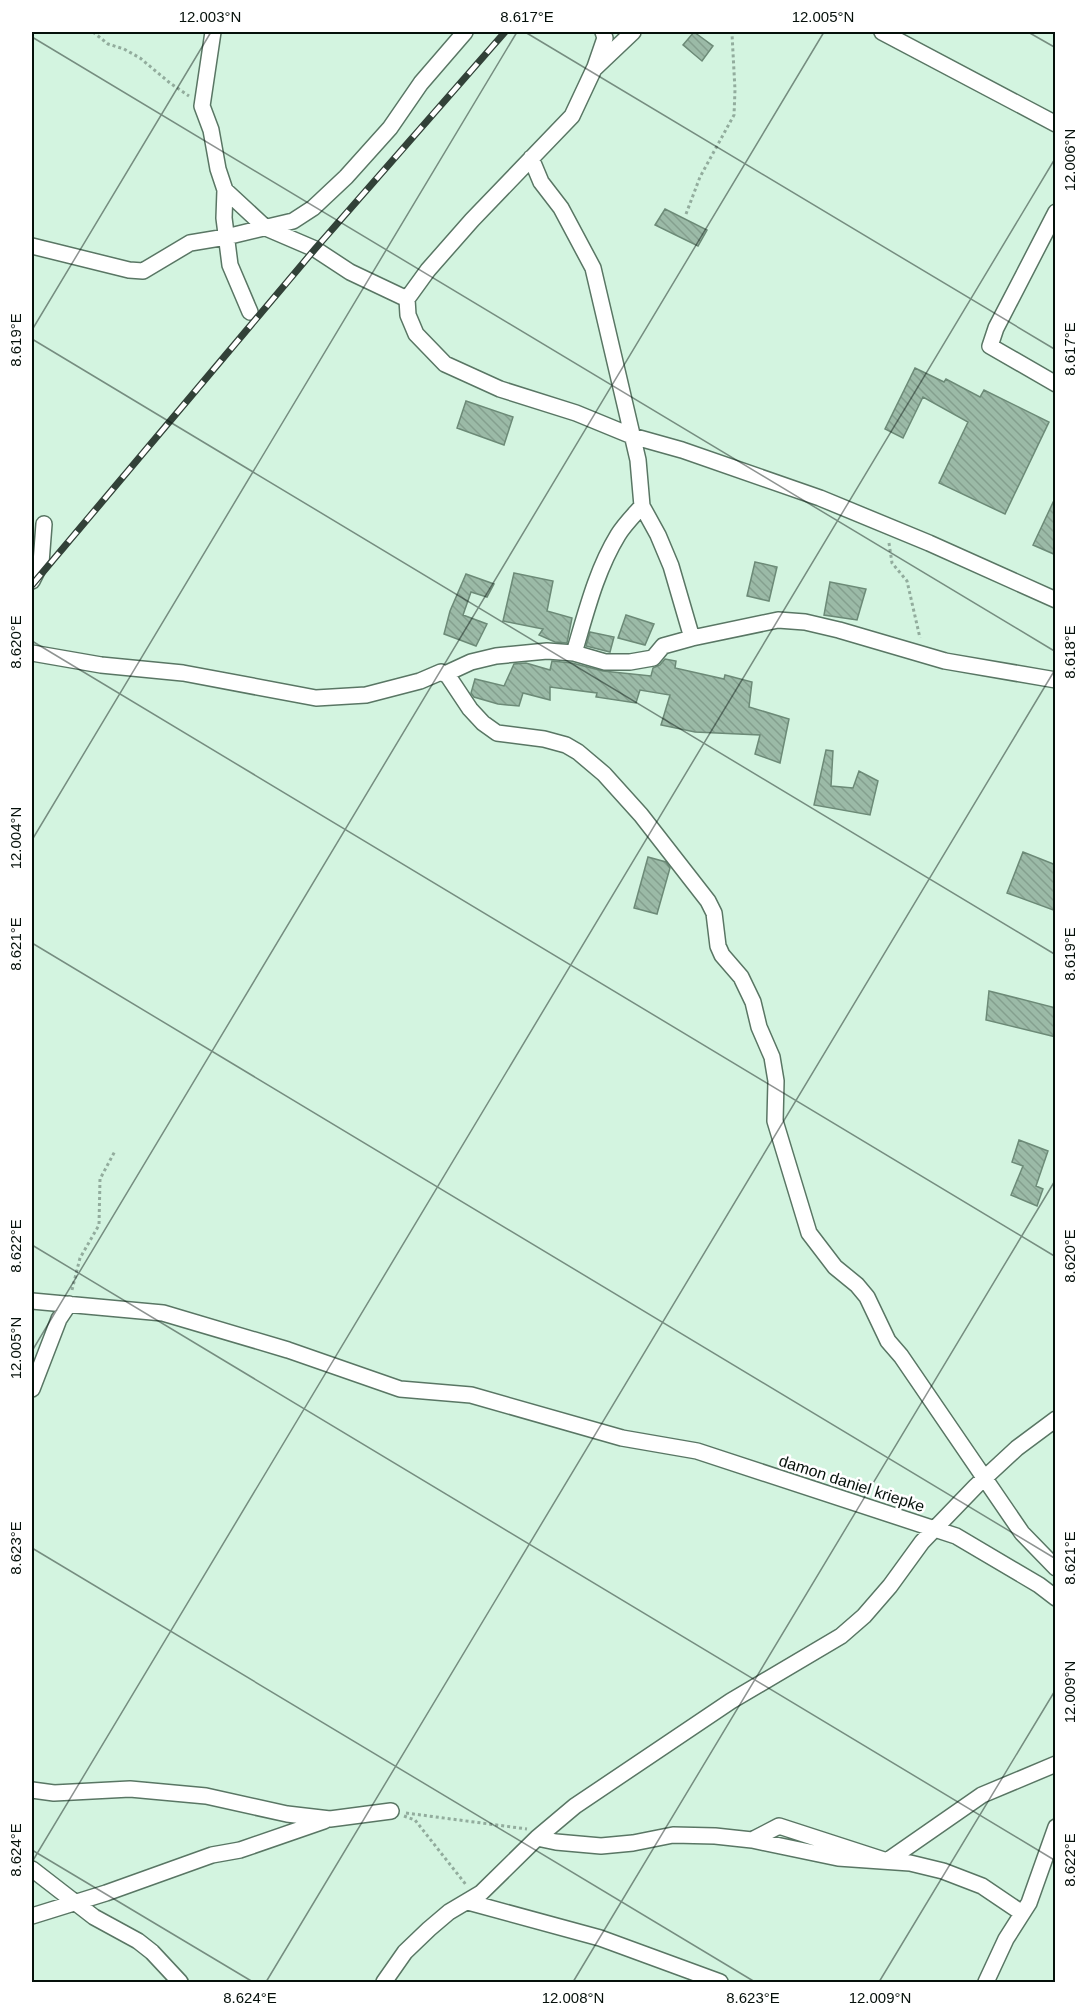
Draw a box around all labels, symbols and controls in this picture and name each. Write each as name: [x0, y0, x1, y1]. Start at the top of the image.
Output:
text: 12.003°N: [179, 8, 241, 25]
text: 8.617°E: [500, 8, 554, 25]
text: 12.005°N: [792, 8, 854, 25]
text: 12.006°N: [1061, 129, 1078, 191]
text: 8.619°E: [7, 313, 24, 367]
text: 8.617°E: [1061, 322, 1078, 376]
text: 8.620°E: [7, 615, 24, 669]
text: 8.618°E: [1061, 625, 1078, 679]
text: 12.004°N: [7, 807, 24, 869]
text: 8.621°E: [7, 917, 24, 971]
text: 8.619°E: [1061, 927, 1078, 981]
text: 8.622°E: [7, 1219, 24, 1273]
text: 8.620°E: [1061, 1229, 1078, 1283]
text: 12.005°N: [7, 1317, 24, 1379]
street label: damon daniel kriepke: [777, 1452, 927, 1515]
text: 8.623°E: [7, 1521, 24, 1575]
text: 8.621°E: [1061, 1531, 1078, 1585]
text: 12.009°N: [1061, 1661, 1078, 1723]
text: 8.624°E: [7, 1823, 24, 1877]
text: 8.622°E: [1061, 1833, 1078, 1887]
text: 8.624°E: [223, 1989, 277, 2006]
text: 12.008°N: [542, 1989, 604, 2006]
text: 8.623°E: [726, 1989, 780, 2006]
text: 12.009°N: [849, 1989, 911, 2006]

